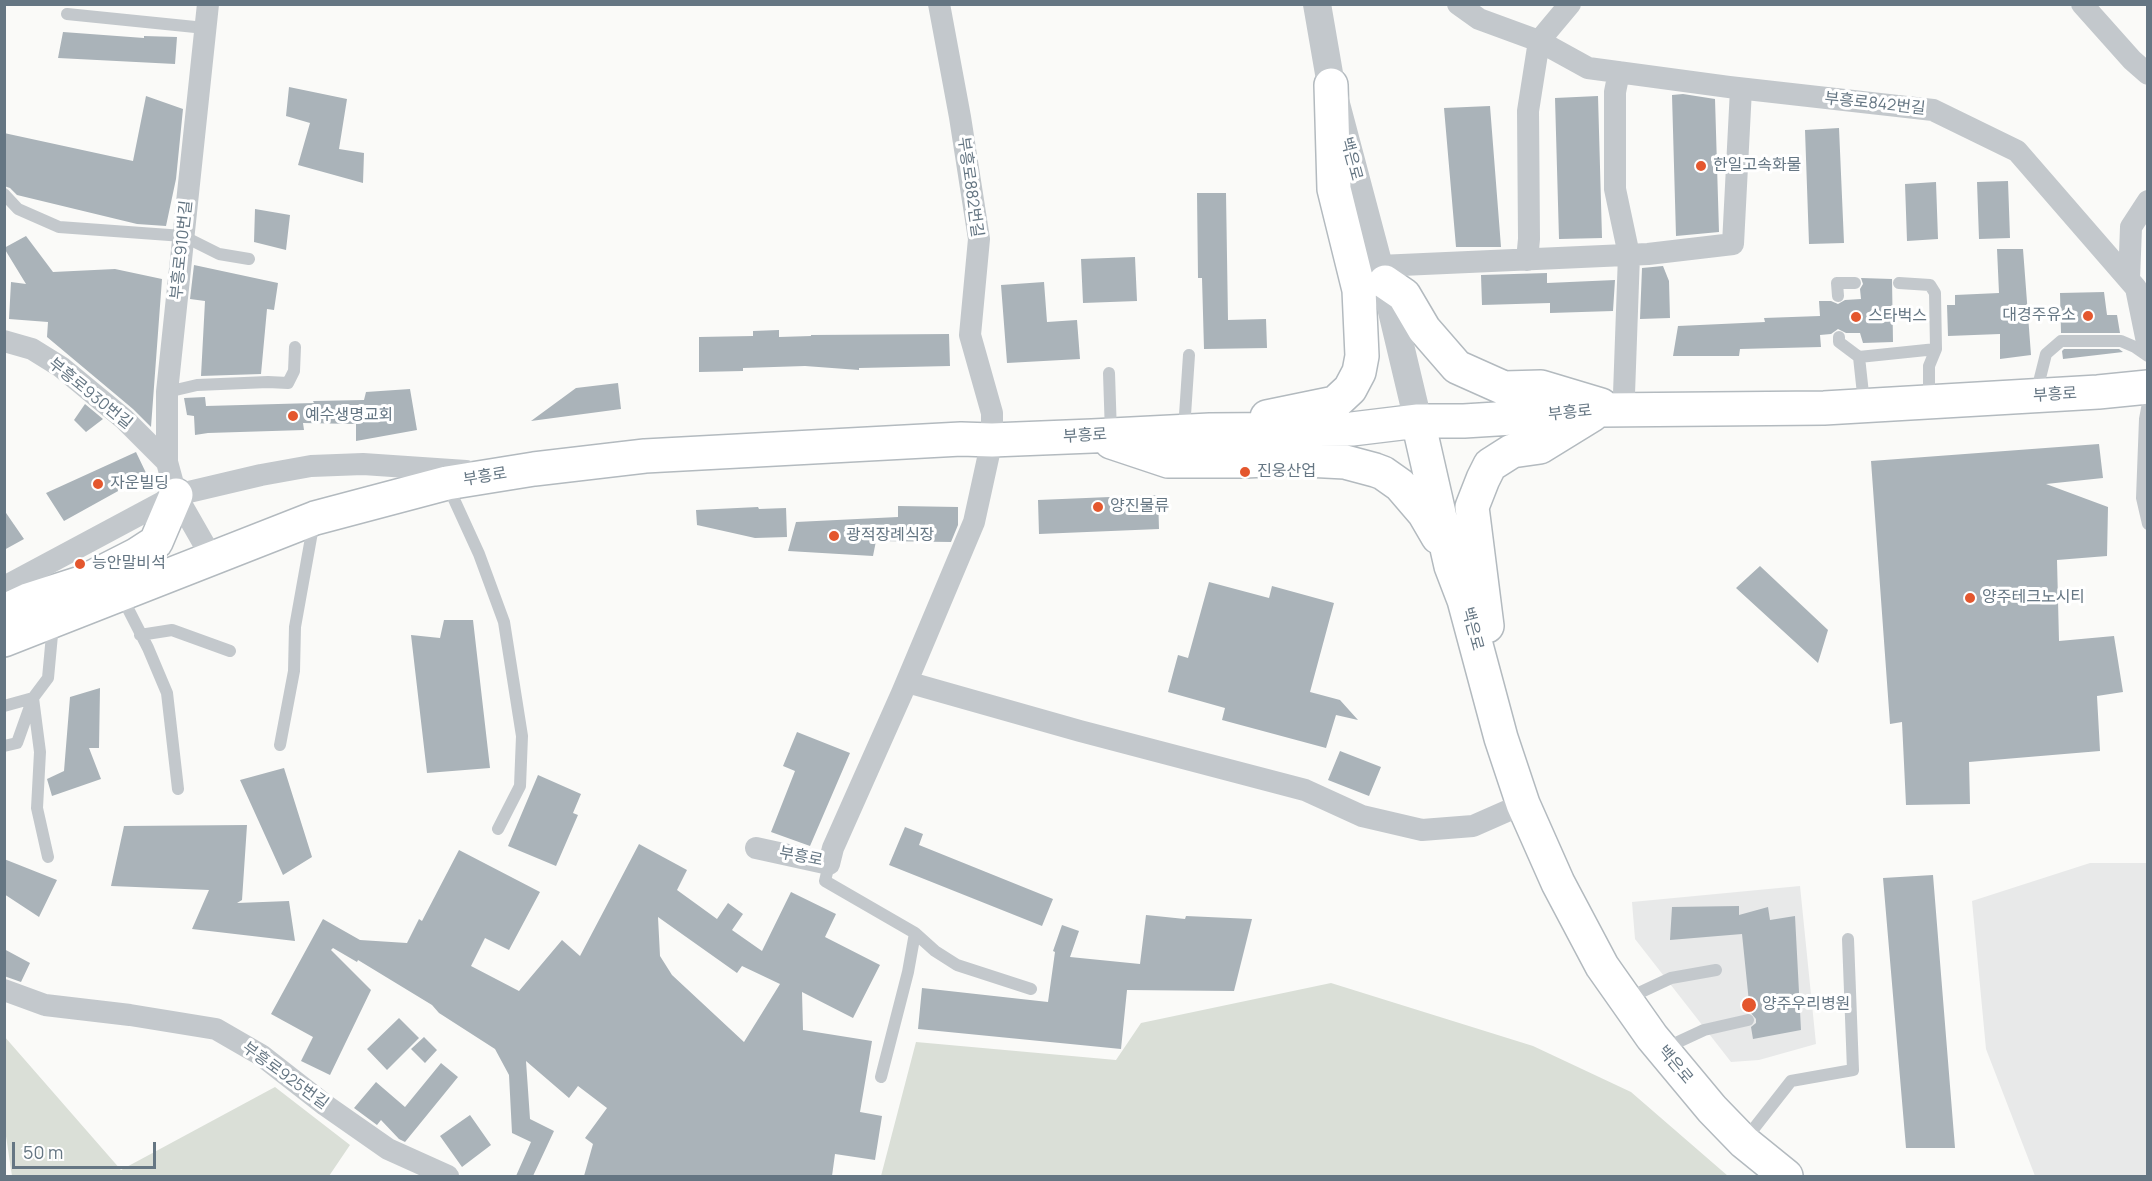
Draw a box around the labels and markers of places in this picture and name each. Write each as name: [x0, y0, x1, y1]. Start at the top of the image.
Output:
place label: 한일고속화물: [1713, 156, 1801, 176]
marker: 한일고속화물: [1694, 159, 1708, 173]
place label: 대경주유소: [2002, 306, 2076, 326]
place label: 스타벅스: [1868, 307, 1927, 327]
marker: 대경주유소: [2081, 309, 2095, 323]
marker: 스타벅스: [1849, 310, 1863, 324]
place label: 예수생명교회: [305, 406, 393, 426]
marker: 예수생명교회: [286, 409, 300, 423]
place label: 진웅산업: [1257, 462, 1316, 482]
marker: 진웅산업: [1238, 465, 1252, 479]
place label: 자운빌딩: [110, 474, 169, 494]
marker: 자운빌딩: [91, 477, 105, 491]
place label: 양진물류: [1110, 497, 1169, 517]
marker: 양진물류: [1091, 500, 1105, 514]
place label: 광적장례식장: [846, 526, 934, 546]
marker: 광적장례식장: [827, 529, 841, 543]
place label: 능안말비석: [92, 554, 166, 574]
marker: 능안말비석: [73, 557, 87, 571]
place label: 양주테크노시티: [1982, 588, 2085, 608]
marker: 양주테크노시티: [1963, 591, 1977, 605]
place label: 양주우리병원: [1762, 995, 1850, 1015]
marker: 양주우리병원: [1740, 996, 1758, 1014]

